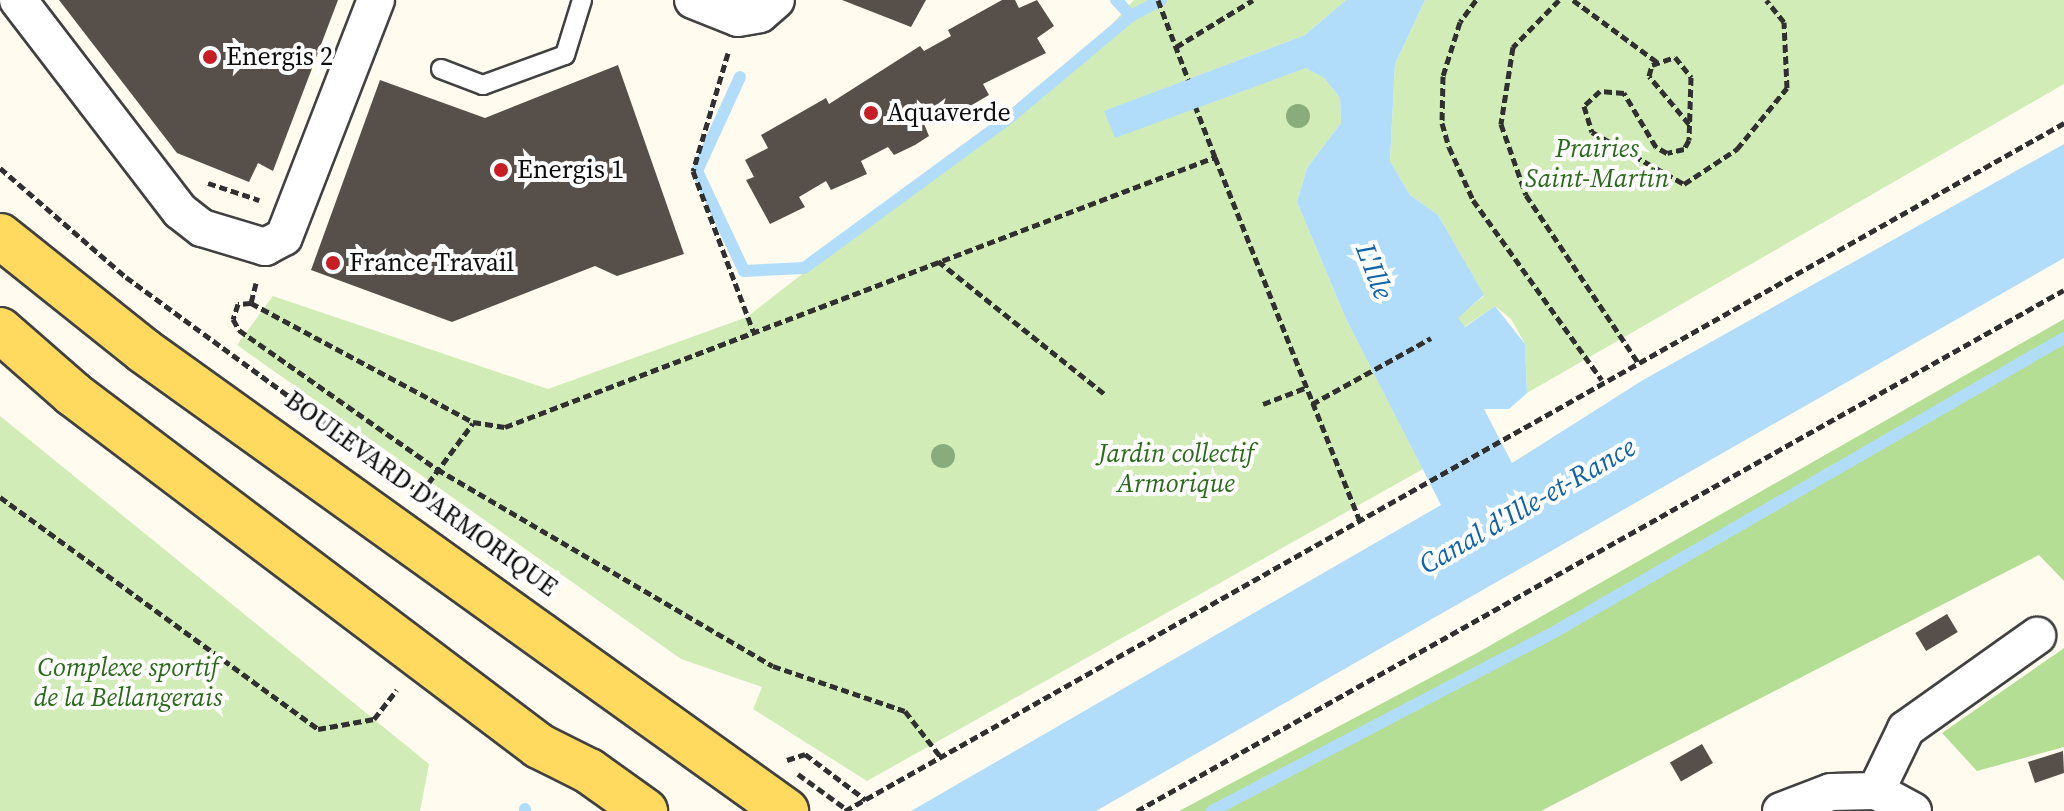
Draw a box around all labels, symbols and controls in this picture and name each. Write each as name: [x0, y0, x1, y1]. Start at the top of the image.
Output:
place label: Energis 2: [226, 41, 333, 73]
marker: Energis 2: [201, 48, 219, 66]
place label: Aquaverde: [887, 97, 1011, 129]
marker: Aquaverde: [862, 104, 880, 122]
park label: Prairies Saint-Martin: [1525, 133, 1669, 194]
place label: Energis 1: [517, 154, 624, 186]
marker: Energis 1: [492, 161, 510, 179]
water label: L'Ille: [1349, 238, 1401, 304]
place label: France Travail: [349, 247, 515, 279]
marker: France Travail: [324, 254, 342, 272]
street label: BOULEVARD D'ARMORIQUE: [279, 385, 563, 603]
water label: Canal d'Ille-et-Rance: [1413, 429, 1641, 581]
park label: Jardin collectif Armorique: [1098, 438, 1254, 500]
park label: Complexe sportif de la Bellangerais: [34, 652, 222, 714]

